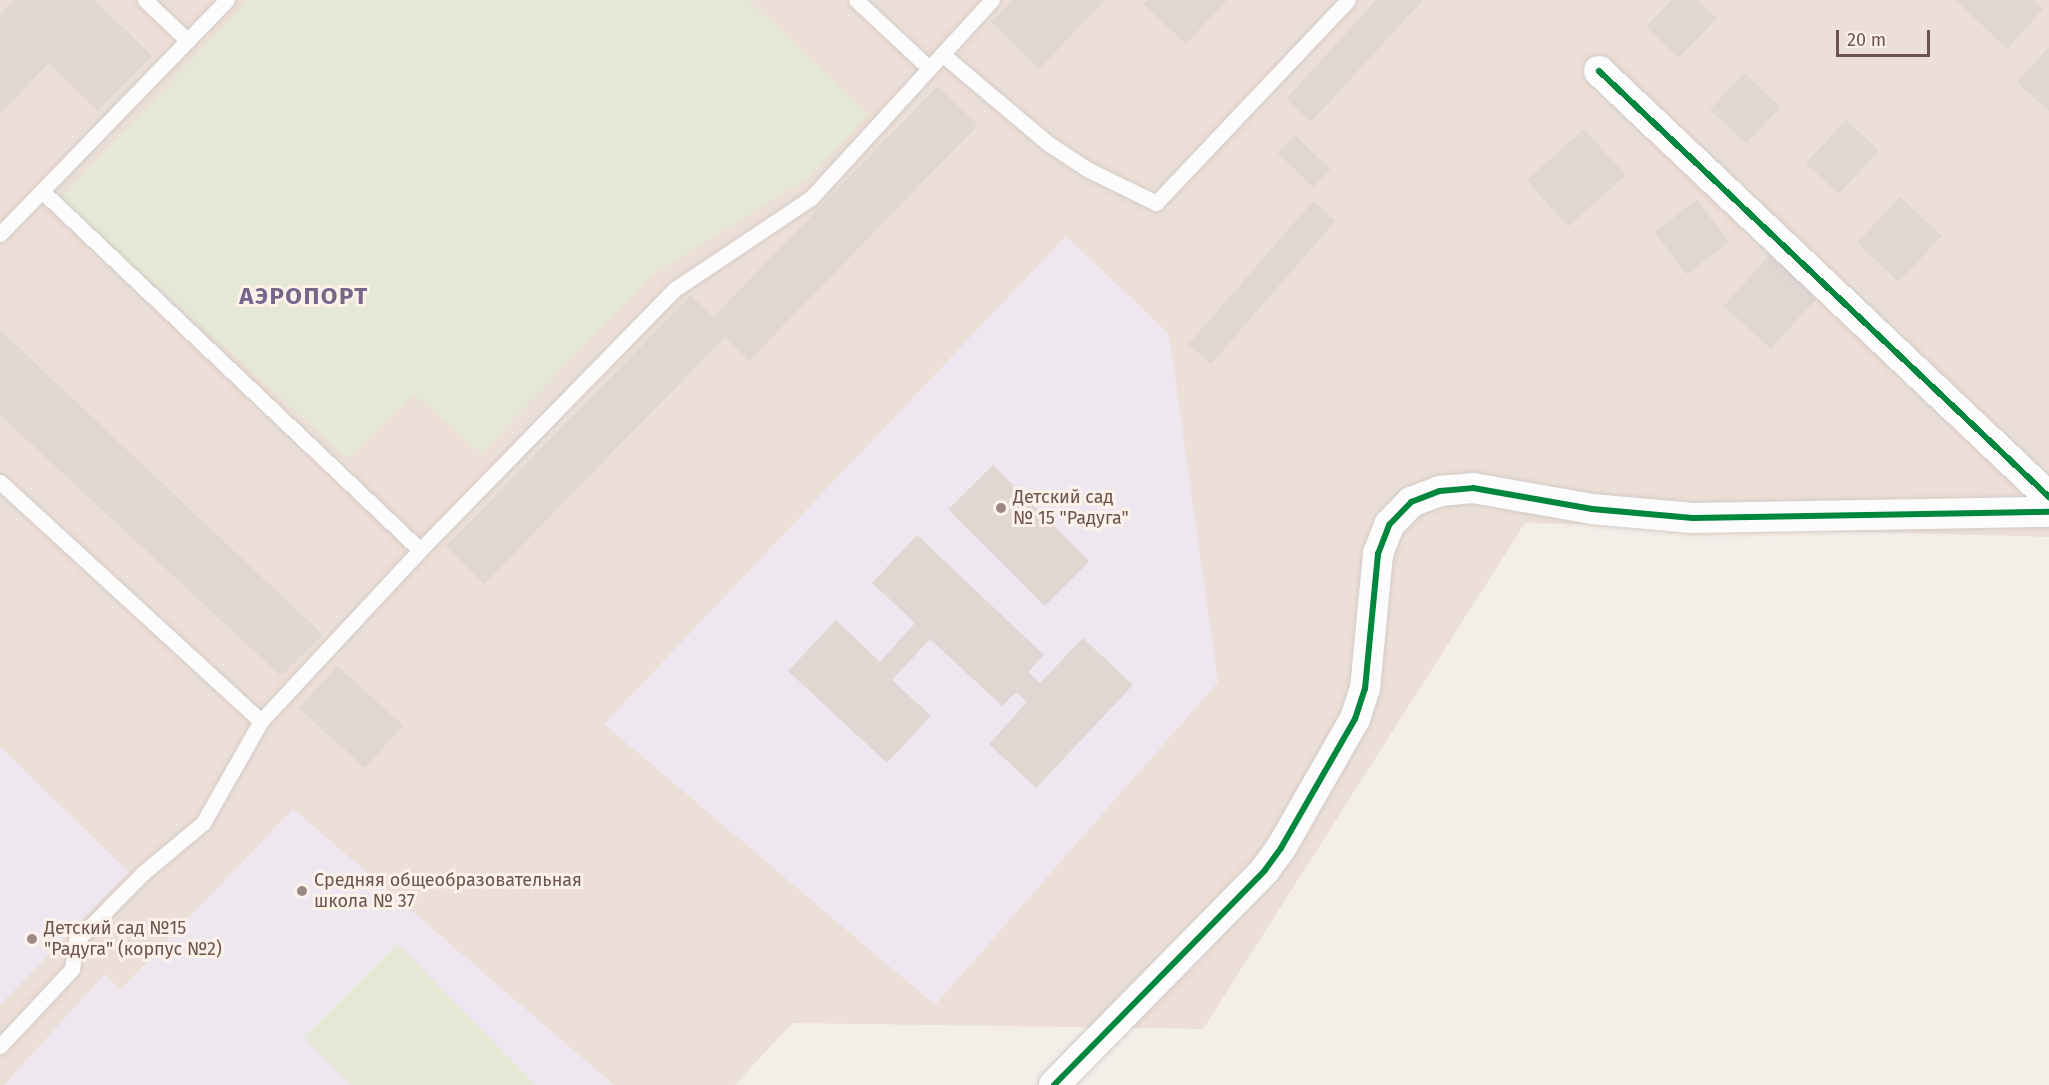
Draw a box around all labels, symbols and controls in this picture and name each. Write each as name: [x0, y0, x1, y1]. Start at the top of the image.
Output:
scale bar: [1839, 18, 1934, 56]
text: 20 m: [1847, 29, 1886, 51]
district label: АЭРОПОРТ: [239, 283, 369, 311]
place label: Детский сад № 15 "Радуга": [1013, 487, 1129, 530]
marker: Детский сад № 15 "Радуга": [994, 501, 1008, 515]
place label: Средняя общеобразовательная школа № 37: [314, 870, 582, 912]
marker: Средняя общеобразовательная школа № 37: [295, 884, 309, 898]
place label: Детский сад №15 "Радуга" (корпус №2): [44, 918, 222, 960]
marker: Детский сад №15 "Радуга" (корпус №2): [25, 932, 39, 946]

